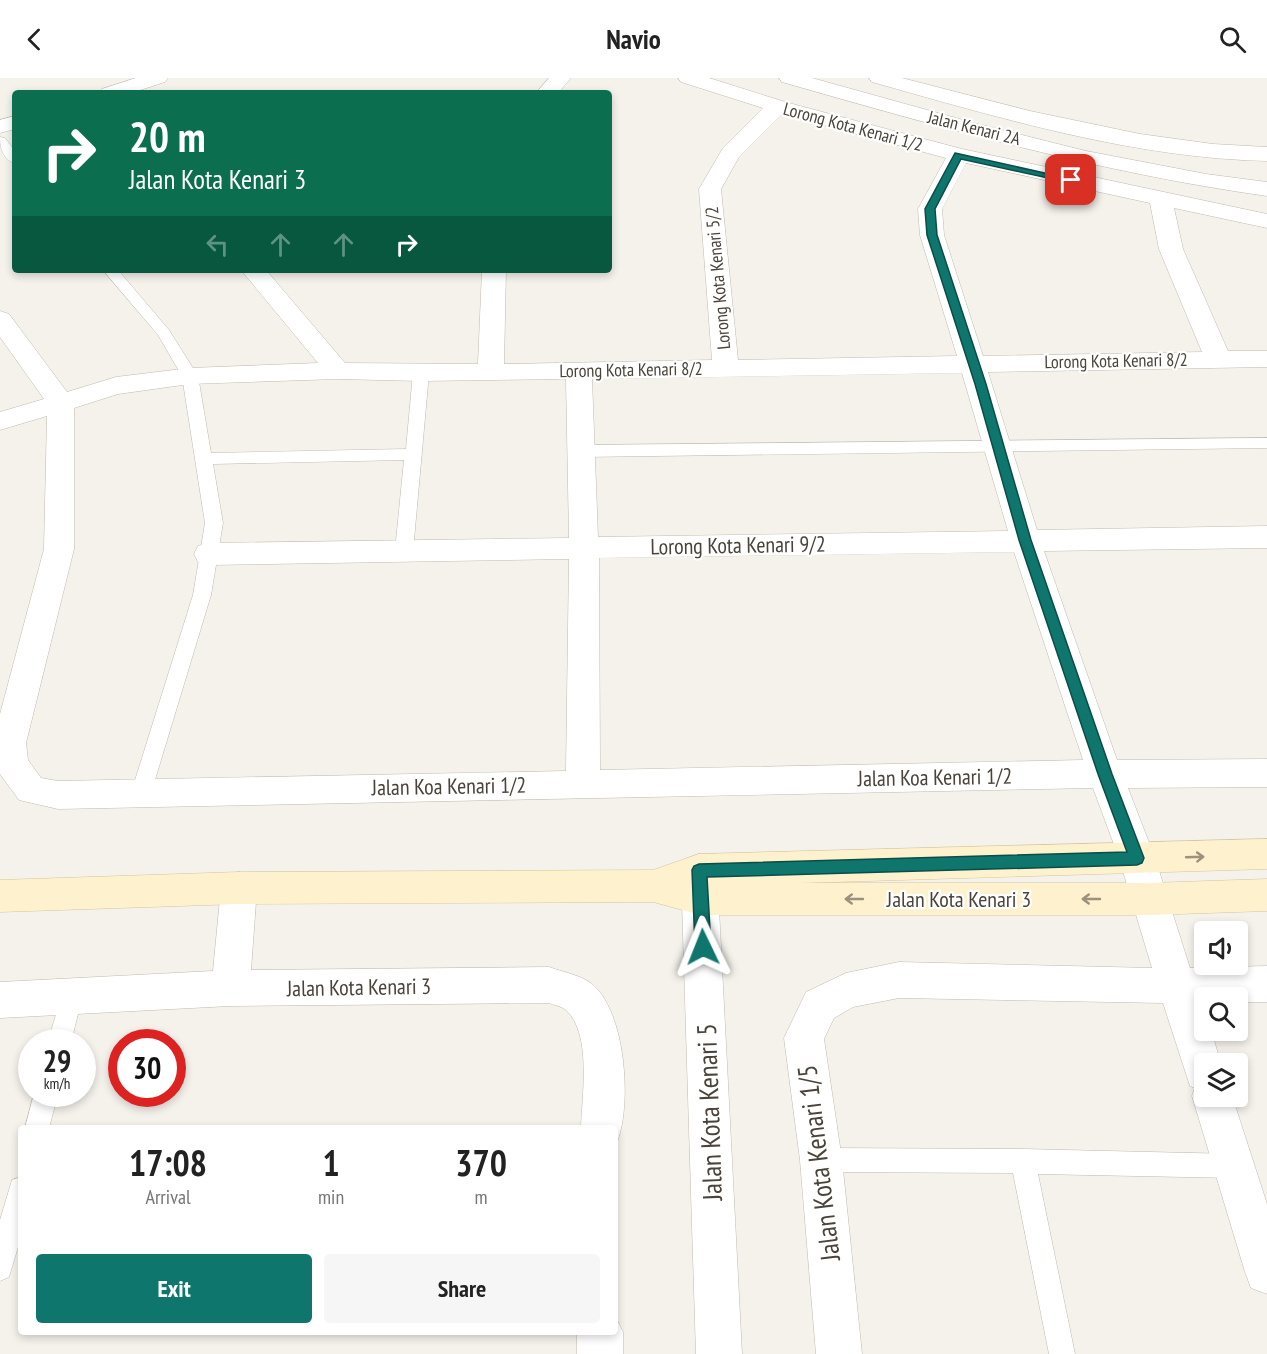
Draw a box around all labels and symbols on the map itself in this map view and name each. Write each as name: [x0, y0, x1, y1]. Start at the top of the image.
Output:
street label: Lorong Kota Kenari 1/2: [781, 97, 925, 156]
street label: Jalan Kenari 2A: [924, 105, 1023, 150]
pin: [1045, 154, 1096, 205]
street label: Lorong Kota Kenari 5/2: [700, 206, 735, 350]
street label: Lorong Kota Kenari 8/2: [1044, 348, 1188, 373]
street label: Lorong Kota Kenari 8/2: [559, 357, 703, 382]
street label: Lorong Kota Kenari 9/2: [650, 529, 826, 561]
street label: Jalan Koa Kenari 1/2: [856, 762, 1013, 792]
street label: Jalan Koa Kenari 1/2: [370, 771, 527, 801]
one-way arrow: [1185, 851, 1205, 862]
street label: Jalan Kota Kenari 3: [886, 885, 1031, 913]
one-way arrow: [844, 893, 864, 905]
one-way arrow: [1081, 893, 1101, 905]
position arrow: [671, 915, 735, 979]
street label: Jalan Kota Kenari 3: [286, 972, 431, 1002]
street label: Jalan Kota Kenari 5: [689, 1023, 729, 1202]
speed limit sign: 30: [108, 1029, 186, 1107]
street label: Jalan Kota Kenari 1/5: [789, 1063, 847, 1264]

